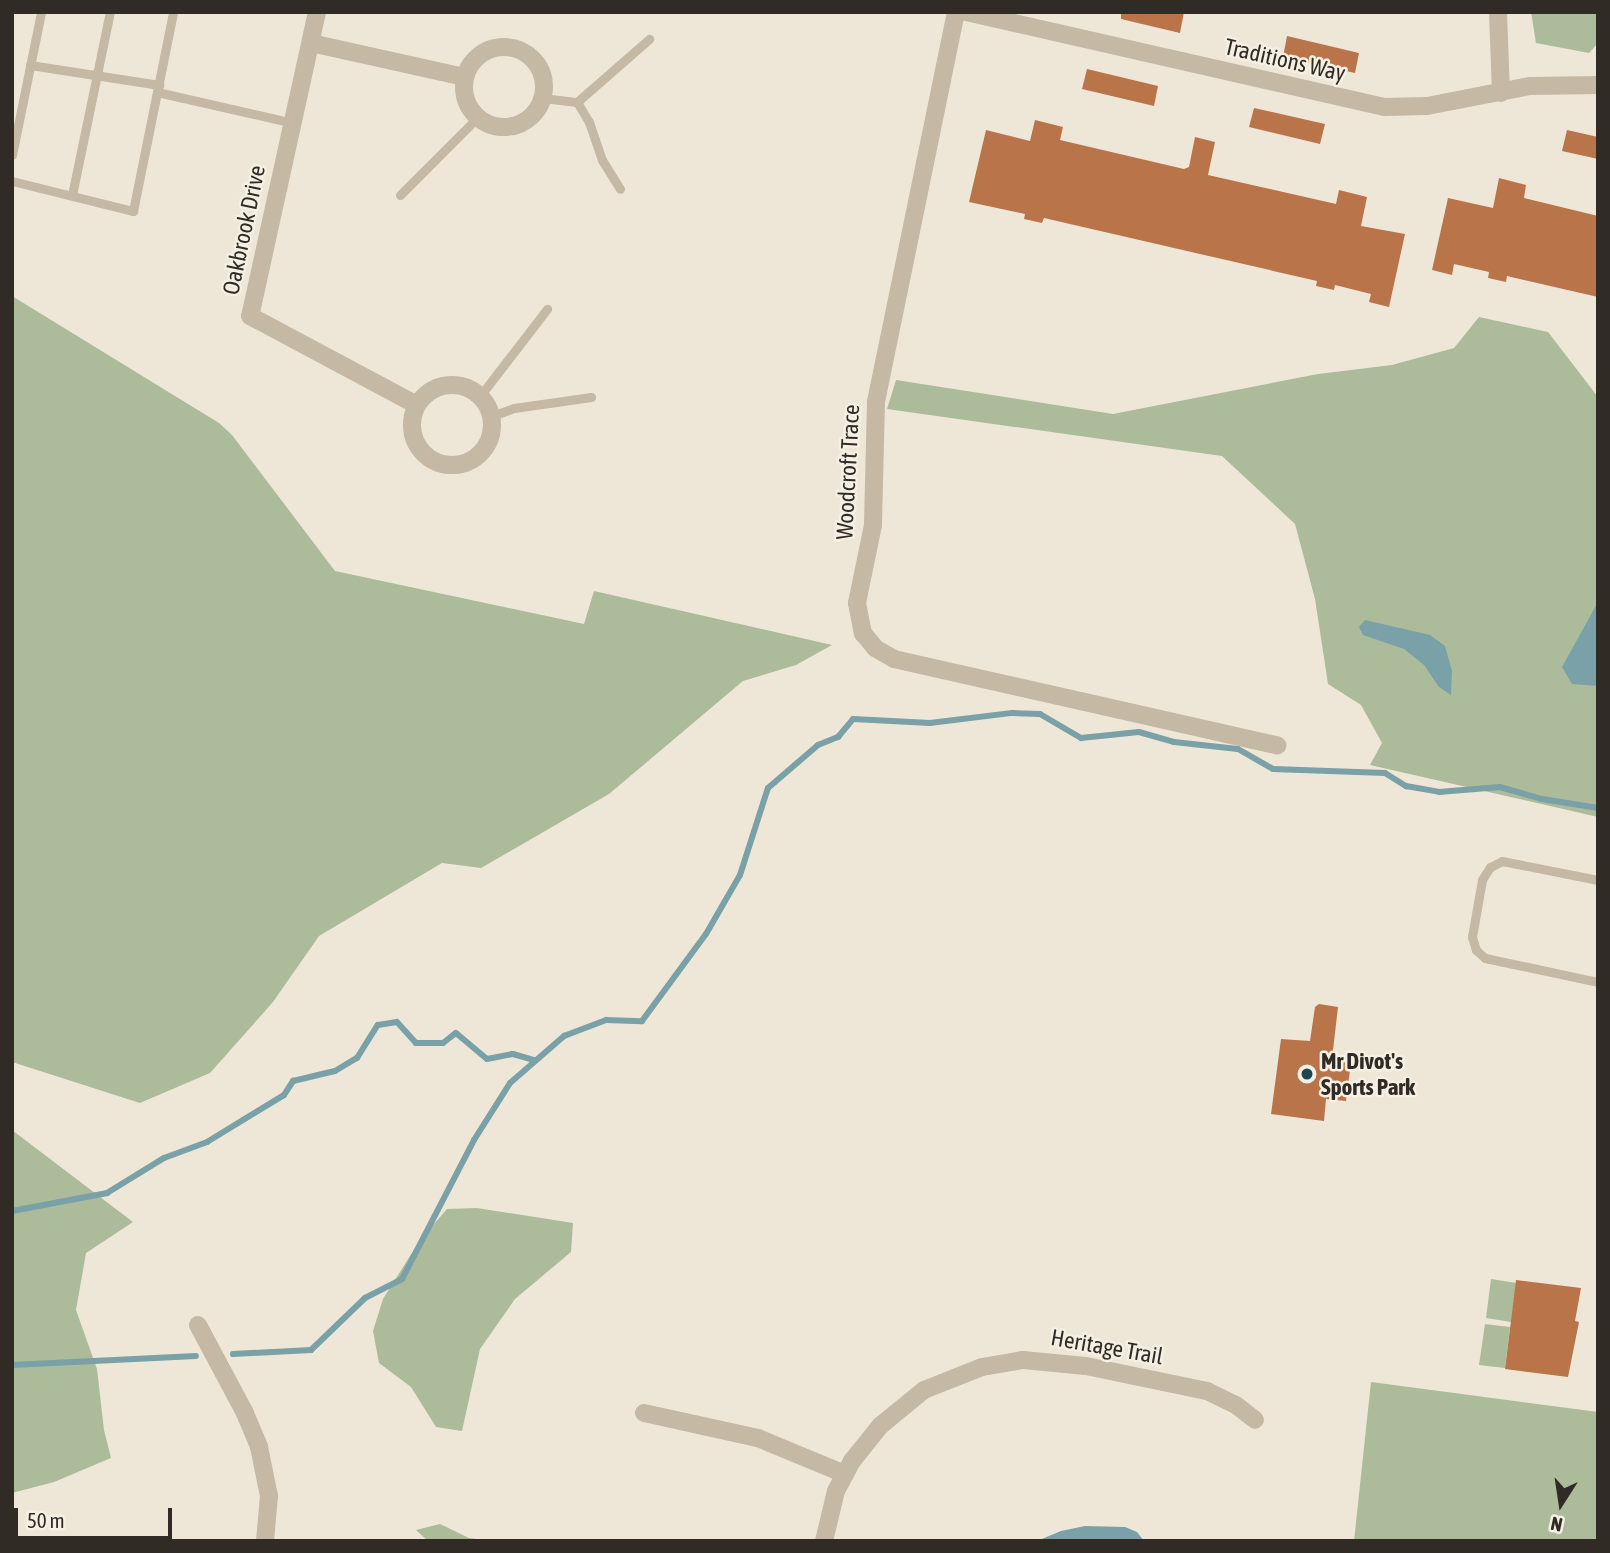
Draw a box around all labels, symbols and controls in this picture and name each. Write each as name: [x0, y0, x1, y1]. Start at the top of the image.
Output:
street label: Traditions Way: [1222, 33, 1348, 87]
street label: Oakbrook Drive: [217, 163, 271, 297]
street label: Woodcroft Trace: [831, 404, 865, 540]
place label: Mr Divot's Sports Park: [1321, 1047, 1415, 1101]
marker: Mr Divot's Sports Park: [1299, 1066, 1315, 1082]
street label: Heritage Trail: [1049, 1324, 1165, 1370]
north arrow: [1526, 1469, 1596, 1539]
scale bar: [18, 1494, 175, 1538]
text: 50 m: [27, 1508, 65, 1532]
text: N: [1549, 1513, 1564, 1536]

